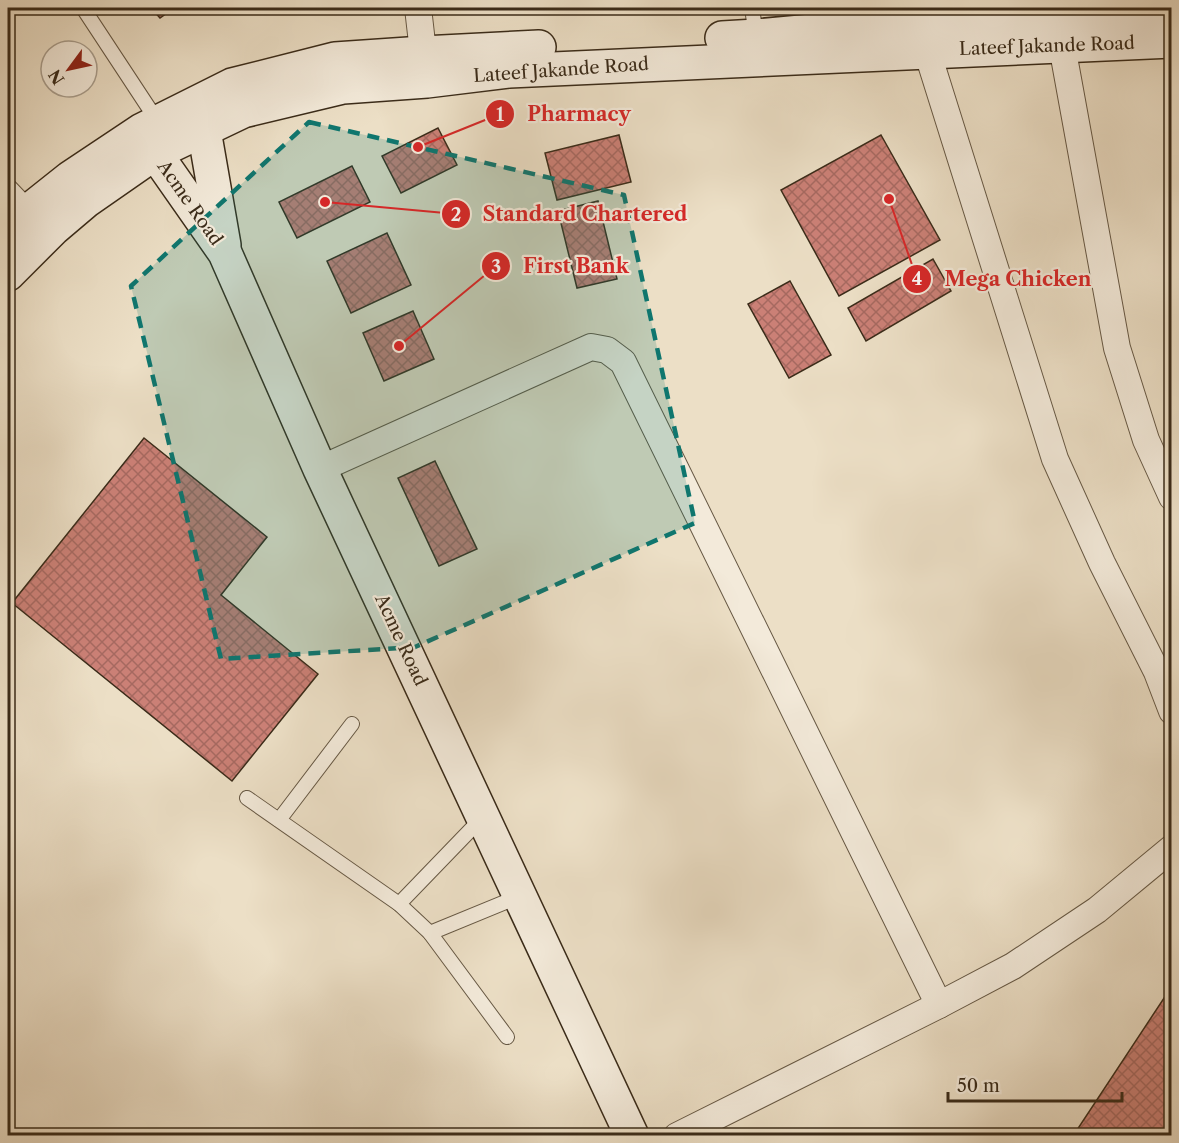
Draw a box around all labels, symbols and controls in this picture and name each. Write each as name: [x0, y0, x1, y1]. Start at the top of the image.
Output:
street label: Lateef Jakande Road: [959, 32, 1135, 60]
north arrow: [39, 39, 99, 99]
street label: Lateef Jakande Road: [473, 53, 649, 87]
text: N: [44, 66, 69, 88]
callout: Pharmacy: [485, 95, 642, 133]
text: Pharmacy: [527, 102, 632, 126]
text: 1: [496, 104, 504, 126]
street label: Acme Road: [152, 155, 227, 250]
callout: Standard Chartered: [441, 195, 699, 233]
text: Standard Chartered: [483, 202, 688, 226]
text: 2: [451, 204, 461, 226]
callout: First Bank: [481, 247, 641, 285]
text: First Bank: [523, 254, 630, 278]
text: 3: [491, 256, 501, 278]
callout: Mega Chicken: [902, 260, 1103, 298]
text: Mega Chicken: [945, 267, 1092, 291]
text: 4: [912, 268, 922, 290]
street label: Acme Road: [370, 590, 432, 689]
scale bar: [948, 1065, 1122, 1103]
text: 50 m: [957, 1075, 1000, 1097]

